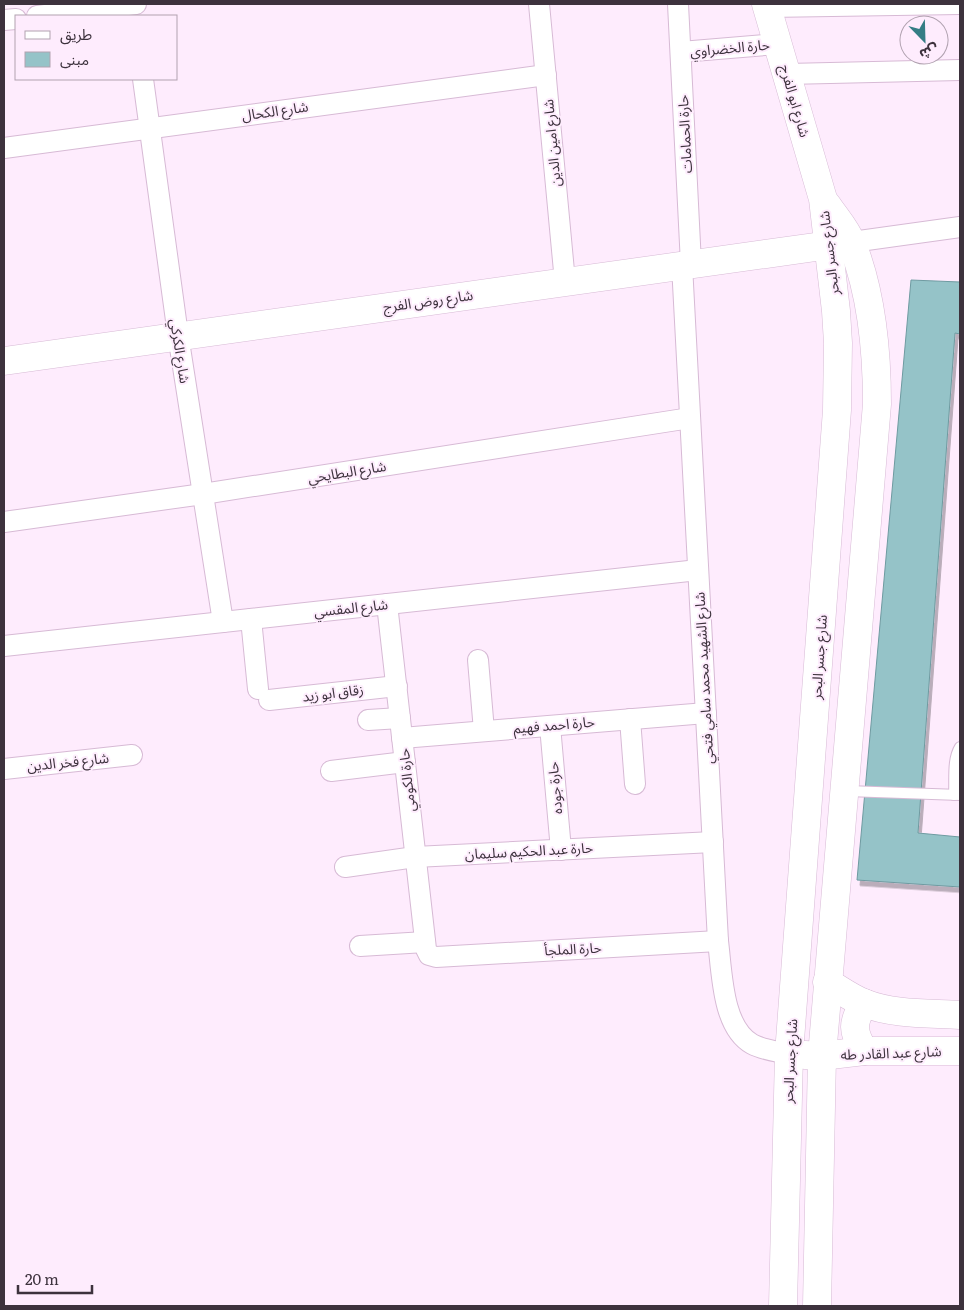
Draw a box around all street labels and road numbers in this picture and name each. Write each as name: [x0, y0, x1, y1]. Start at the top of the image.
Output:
street label: حارة الخضراوي: [689, 34, 771, 63]
street label: شارع ابو الفرج: [774, 62, 816, 140]
street label: حارة الحمامات: [672, 94, 696, 174]
street label: شارع الكحال: [240, 95, 310, 127]
street label: شارع امين الدين: [537, 98, 567, 188]
street label: شارع جسر البحر: [813, 210, 845, 297]
street label: شارع روض الفرج: [381, 284, 475, 318]
street label: شارع الكركي: [164, 317, 196, 385]
street label: شارع البطايحي: [306, 455, 388, 489]
street label: شارع الشهيد محمد سامي فتحي: [689, 591, 720, 765]
street label: شارع المقسي: [313, 593, 389, 623]
street label: شارع جسر البحر: [805, 614, 833, 701]
street label: زقاق ابو زيد: [301, 678, 365, 706]
street label: حارة احمد فهيم: [512, 710, 596, 740]
street label: شارع فخر الدين: [26, 747, 110, 777]
street label: حارة الكومي: [393, 747, 422, 813]
street label: حارة جوده: [542, 761, 566, 815]
street label: حارة عبد الحكيم سليمان: [464, 837, 594, 865]
street label: حارة الملجأ: [543, 937, 602, 960]
street label: شارع جسر البحر: [777, 1018, 803, 1105]
street label: شارع عبد القادر طه: [840, 1040, 942, 1066]

